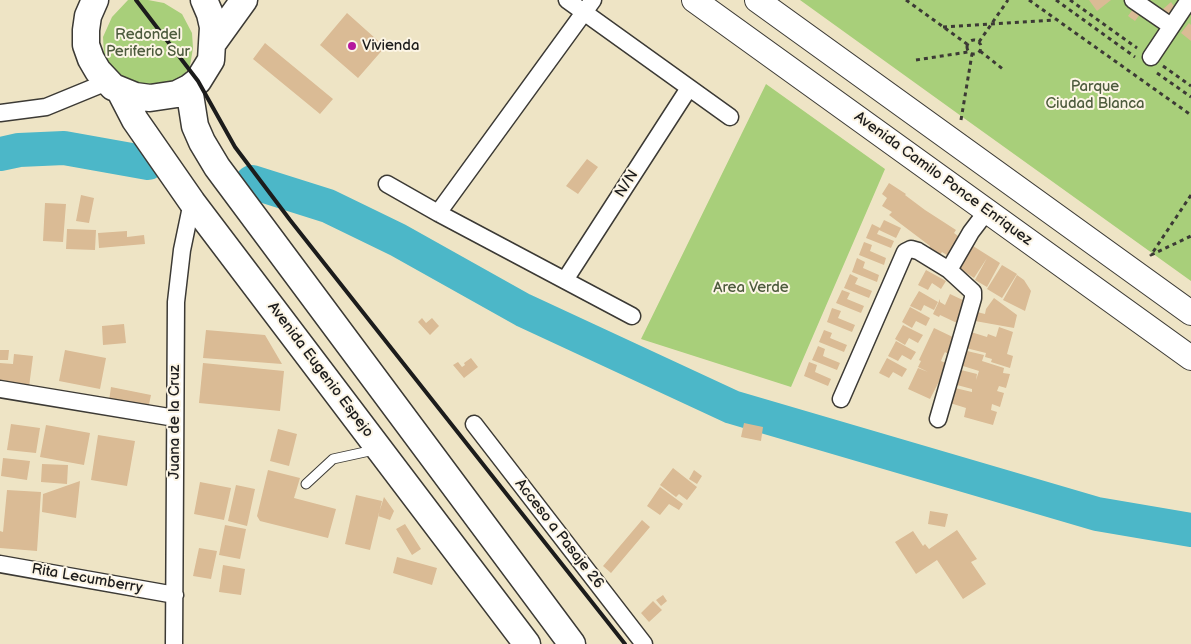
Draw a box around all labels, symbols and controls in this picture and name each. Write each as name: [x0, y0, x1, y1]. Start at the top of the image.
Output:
park label: Redondel Periferio Sur: [106, 26, 190, 61]
place label: Vivienda: [362, 37, 419, 55]
marker: Vivienda: [346, 40, 358, 52]
park label: Parque Ciudad Blanca: [1045, 78, 1145, 113]
street label: Avenida Camilo Ponce Enriquez: [850, 108, 1036, 250]
street label: N/N: [611, 167, 643, 201]
park label: Area Verde: [713, 279, 789, 297]
street label: Avenida Eugenio Espejo: [263, 299, 377, 441]
street label: Juana de la Cruz: [166, 365, 184, 479]
street label: Acceso a Pasaje 26: [511, 476, 607, 592]
street label: Rita Lecumberry: [30, 560, 144, 598]

